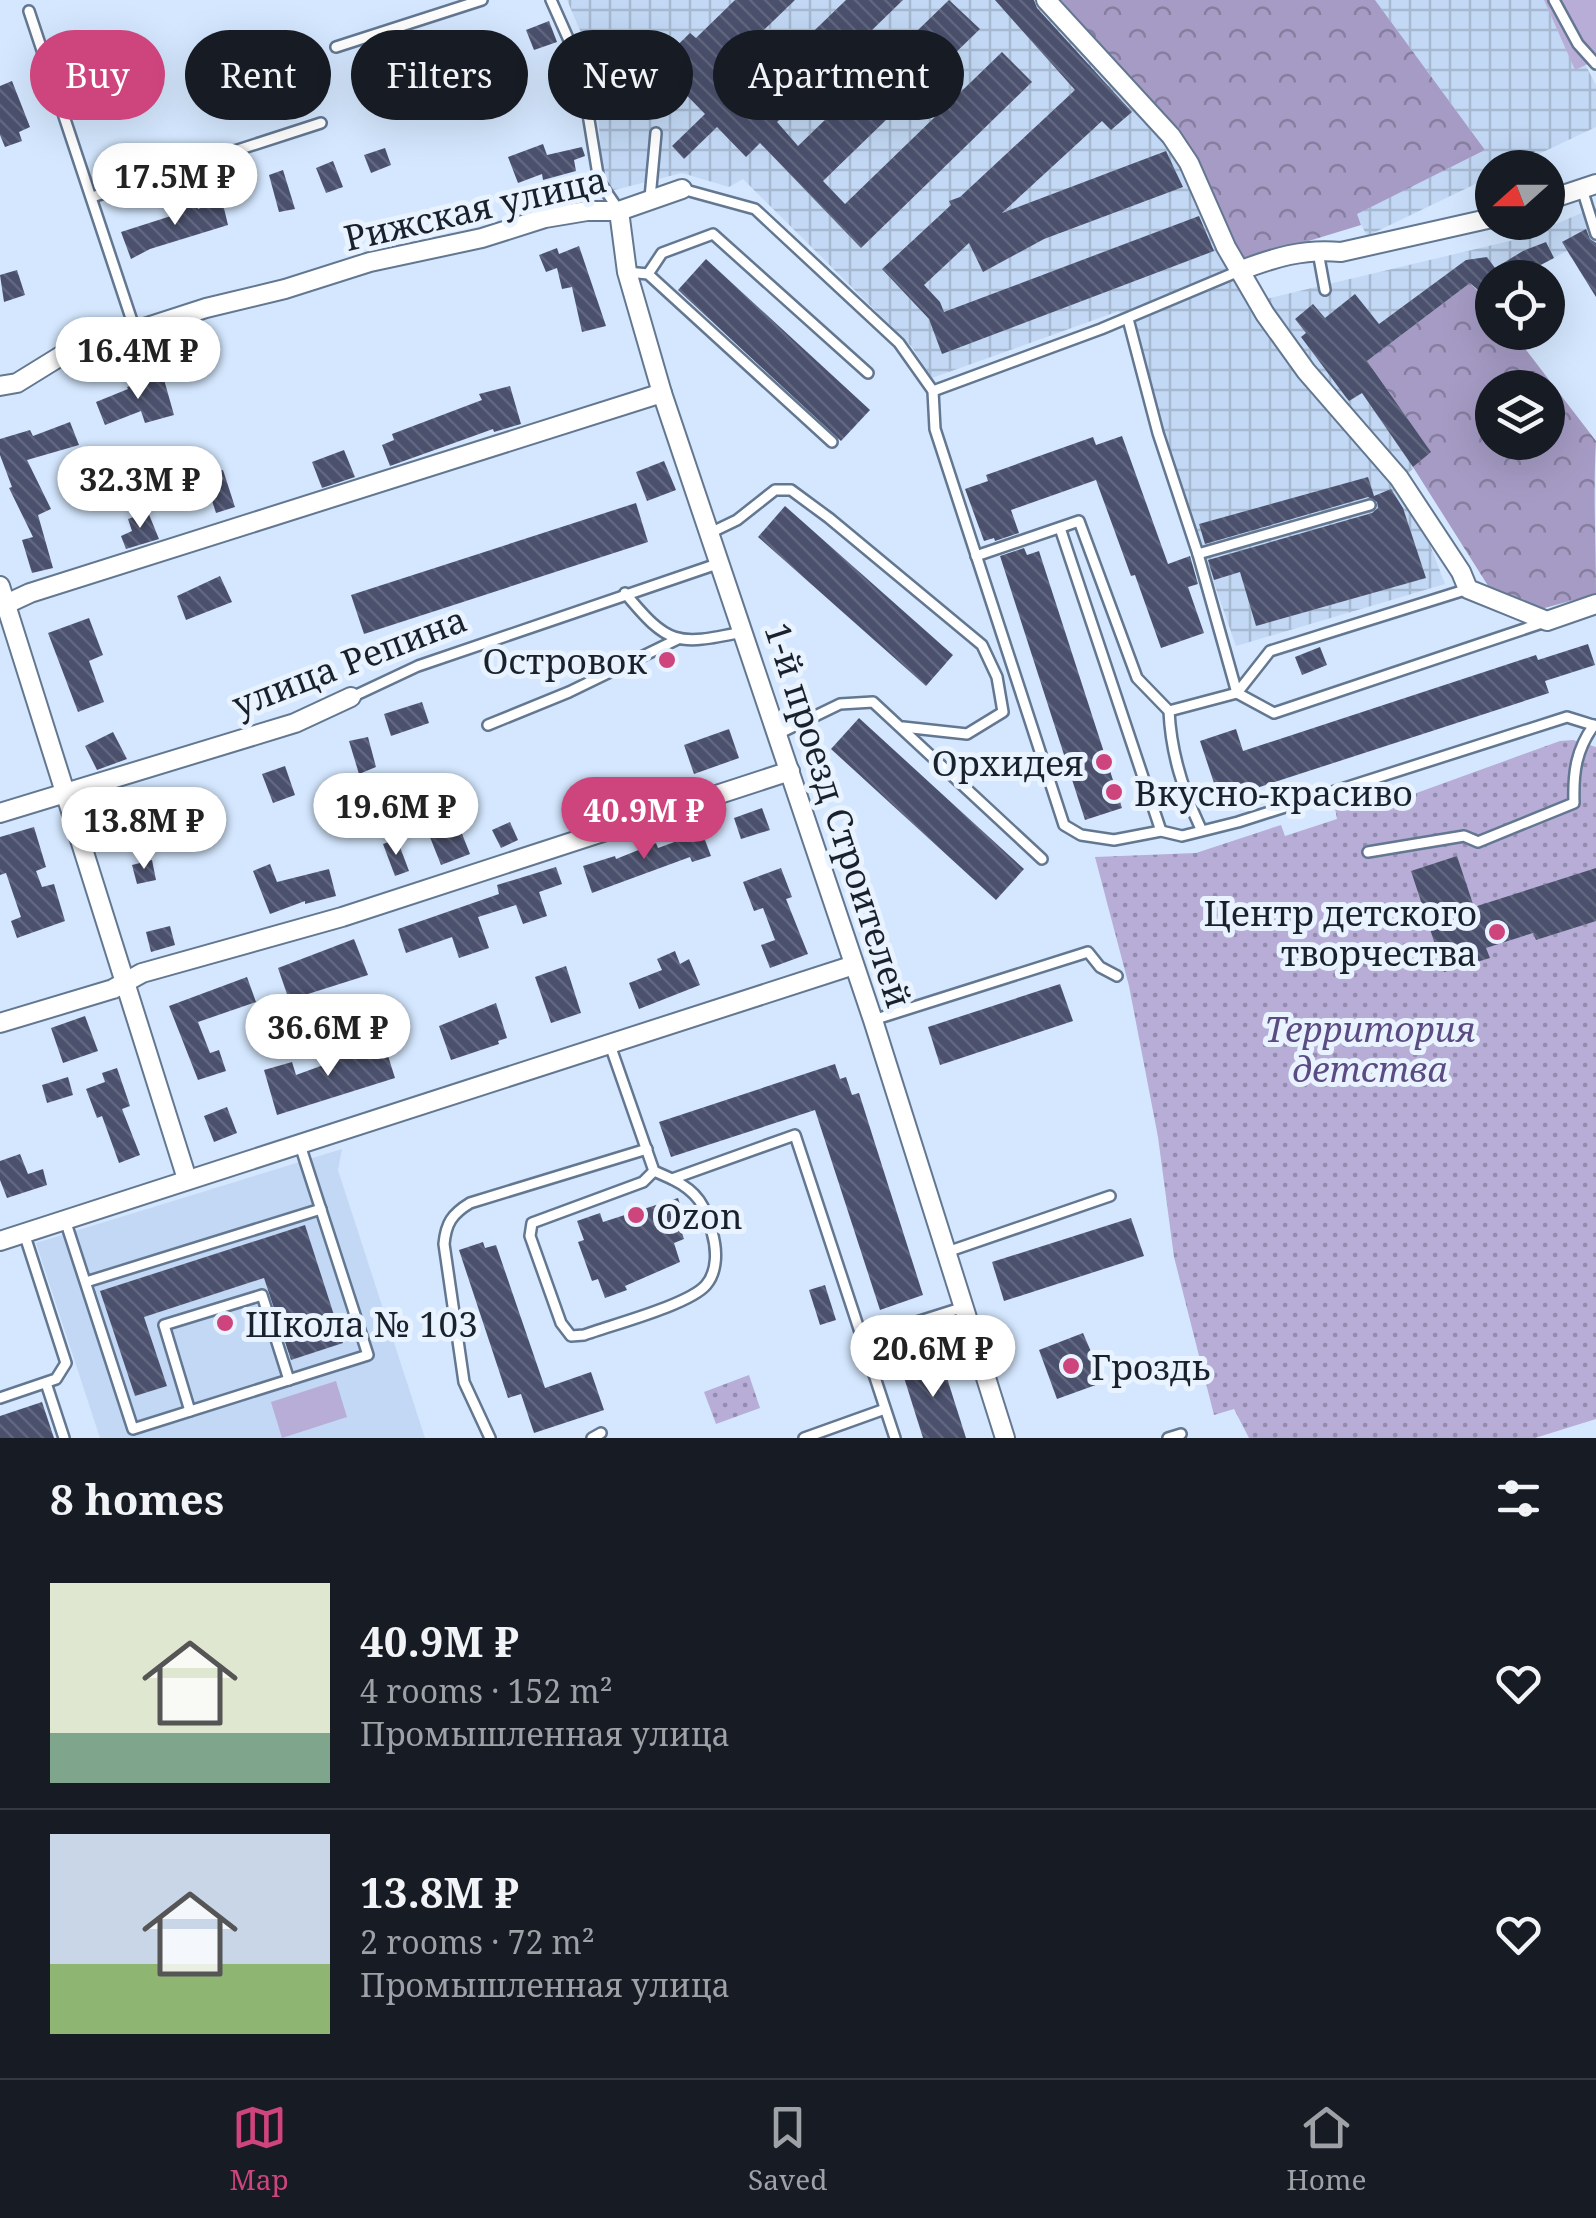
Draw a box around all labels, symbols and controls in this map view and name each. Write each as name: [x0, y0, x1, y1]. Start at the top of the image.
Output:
chip: Buy: [30, 30, 165, 120]
chip: Rent: [185, 30, 331, 120]
chip: Filters: [351, 30, 528, 120]
chip: New: [548, 30, 693, 120]
chip: Apartment: [713, 30, 964, 120]
pin: 17.5M ₽: [83, 143, 267, 228]
north arrow: [1475, 150, 1565, 240]
map controls: [1475, 150, 1565, 460]
text: 17.5M ₽: [114, 154, 236, 197]
street label: Рижская улица: [339, 155, 611, 261]
button: locate: [1475, 260, 1565, 350]
pin: 16.4M ₽: [46, 317, 230, 402]
text: 16.4M ₽: [77, 328, 199, 371]
button: layers: [1475, 370, 1565, 460]
pin: 32.3M ₽: [48, 446, 232, 531]
text: 32.3M ₽: [79, 457, 201, 500]
street label: улица Репина: [225, 595, 473, 727]
street label: 1-й проезд Строителей: [755, 617, 923, 1013]
place label: Островок: [483, 637, 647, 684]
marker: Островок: [656, 649, 678, 671]
place label: Орхидея: [932, 739, 1084, 786]
marker: Орхидея: [1093, 751, 1115, 773]
place label: Вкусно-красиво: [1134, 769, 1413, 816]
pin: 19.6M ₽: [304, 773, 488, 858]
pin: 40.9M ₽: [552, 777, 736, 862]
marker: Вкусно-красиво: [1103, 781, 1125, 803]
text: 19.6M ₽: [335, 784, 457, 827]
pin: 13.8M ₽: [52, 787, 236, 872]
text: 40.9M ₽: [583, 788, 705, 831]
text: 13.8M ₽: [83, 798, 205, 841]
place label: Центр детского творчества: [1203, 889, 1477, 976]
marker: Центр детского творчества: [1486, 921, 1508, 943]
pin: 36.6M ₽: [236, 994, 420, 1079]
text: 36.6M ₽: [267, 1005, 389, 1048]
park label: Территория детства: [1265, 1005, 1475, 1092]
place label: Ozon: [656, 1192, 743, 1239]
marker: Ozon: [625, 1204, 647, 1226]
place label: Школа № 103: [245, 1300, 478, 1347]
marker: Школа № 103: [214, 1312, 236, 1334]
pin: 20.6M ₽: [841, 1315, 1025, 1400]
text: 20.6M ₽: [872, 1326, 994, 1369]
place label: Гроздь: [1091, 1343, 1210, 1390]
marker: Гроздь: [1060, 1355, 1082, 1377]
text: 8 homes: [50, 1470, 224, 1527]
icon: filters: [1491, 1471, 1546, 1526]
text: 40.9M ₽: [360, 1612, 519, 1669]
icon: home: [130, 1623, 250, 1743]
icon: heart: [1491, 1656, 1546, 1711]
text: 4 rooms · 152 m²: [360, 1669, 613, 1712]
text: Промышленная улица: [360, 1712, 730, 1755]
text: 13.8M ₽: [360, 1863, 519, 1920]
icon: home: [130, 1874, 250, 1994]
icon: heart: [1491, 1907, 1546, 1962]
text: 2 rooms · 72 m²: [360, 1920, 595, 1963]
text: Промышленная улица: [360, 1963, 730, 2006]
tab: Map: [230, 2100, 289, 2198]
tab: Saved: [748, 2100, 827, 2198]
tab: Home: [1287, 2100, 1366, 2198]

